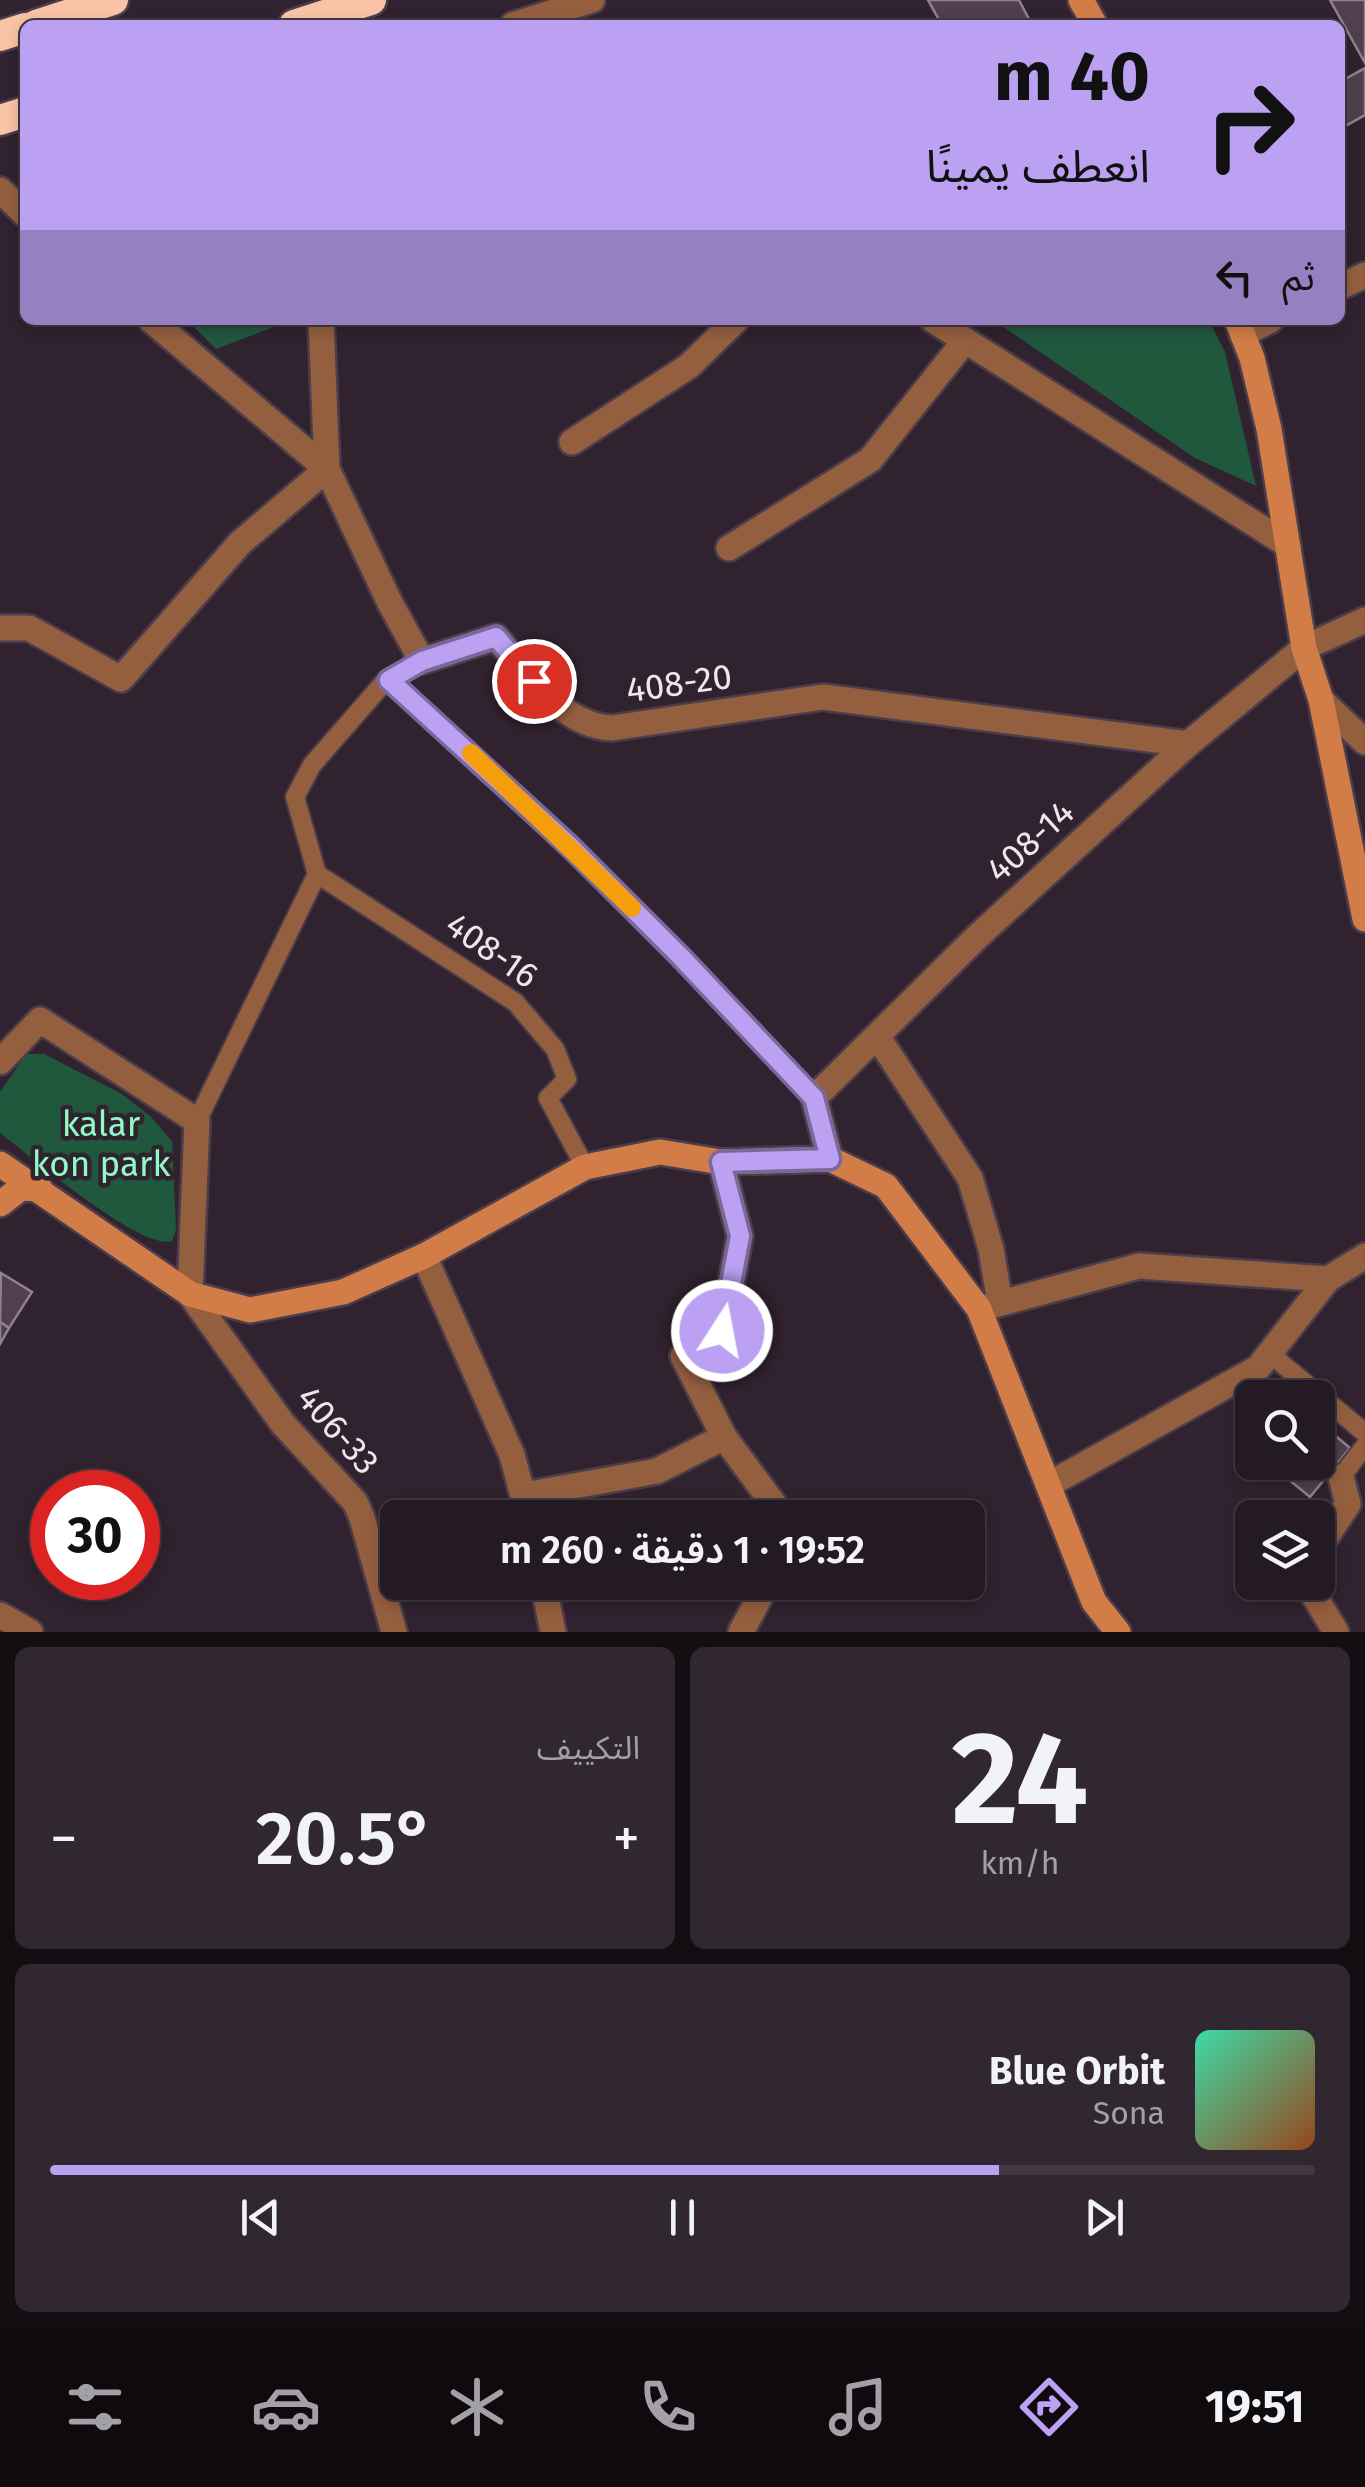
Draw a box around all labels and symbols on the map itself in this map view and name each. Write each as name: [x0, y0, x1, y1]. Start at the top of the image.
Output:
pin: [492, 639, 577, 724]
street label: 408-20: [623, 655, 735, 711]
street label: 408-14: [978, 791, 1082, 891]
street label: 408-16: [438, 903, 546, 997]
park label: kalar kon park: [32, 1103, 170, 1185]
position arrow: [670, 1279, 774, 1383]
street label: 406-33: [288, 1377, 388, 1483]
speed limit sign: 30: [30, 1470, 160, 1600]

